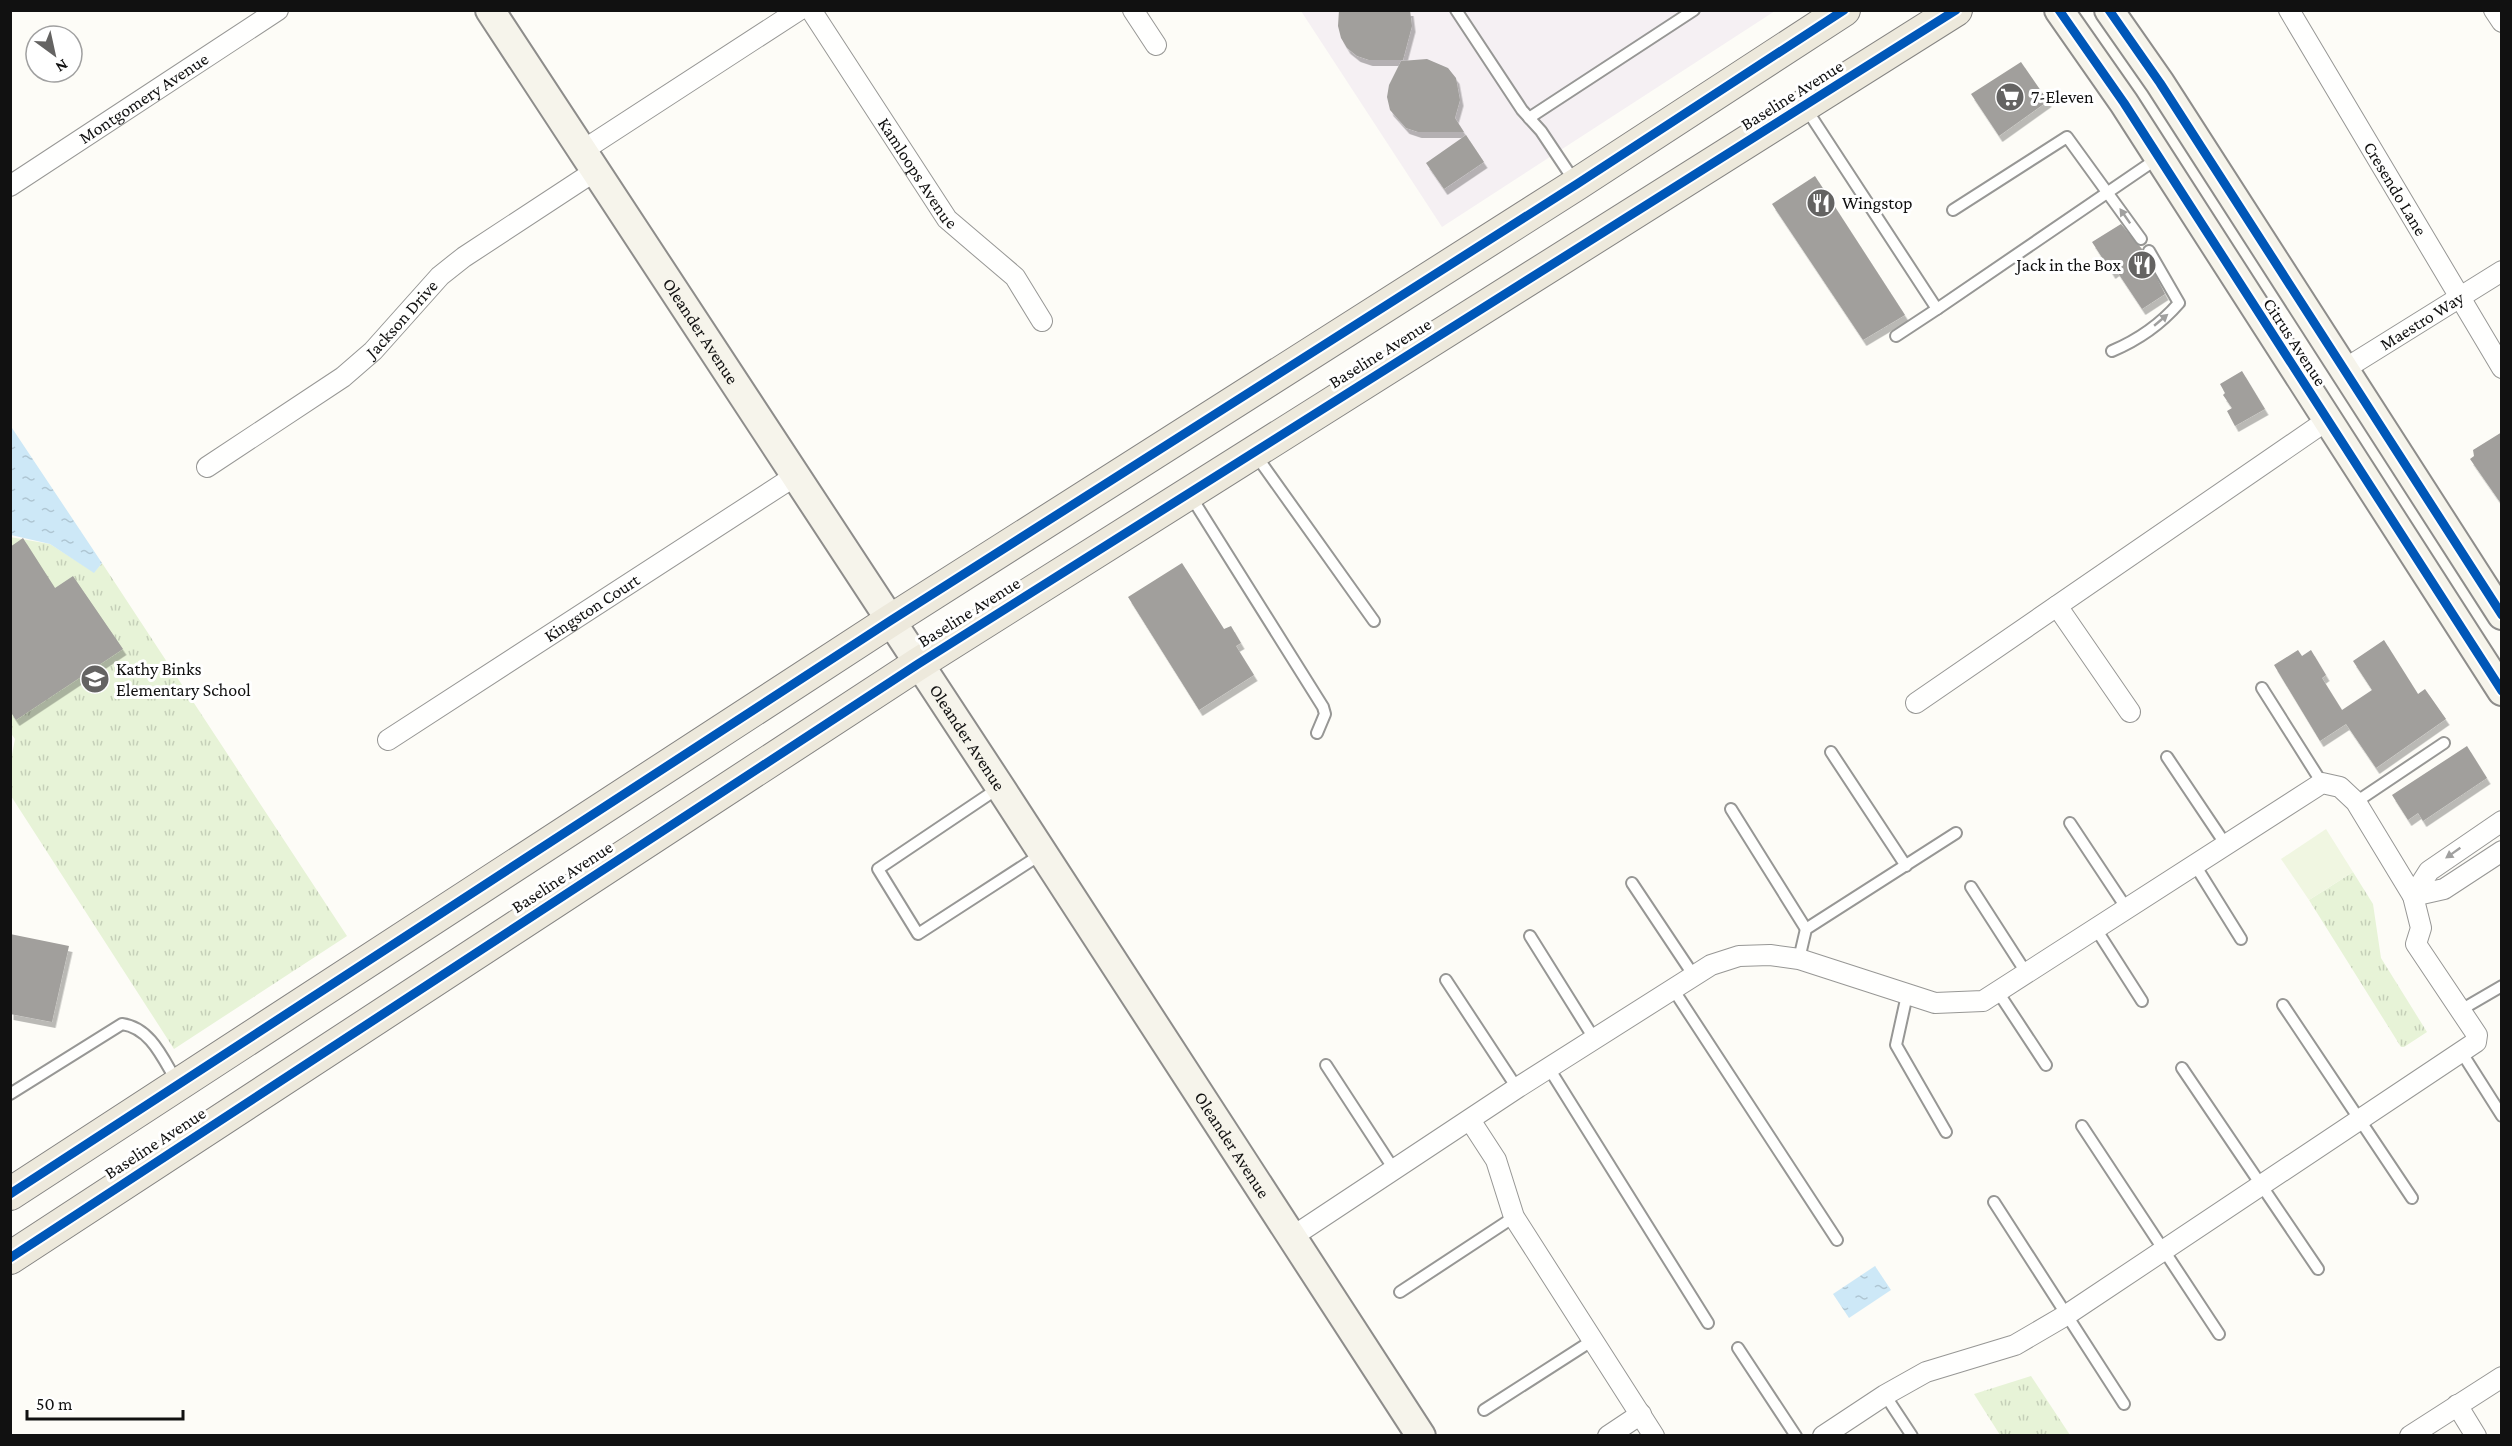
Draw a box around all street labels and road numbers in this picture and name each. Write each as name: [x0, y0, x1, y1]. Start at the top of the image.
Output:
street label: Montgomery Avenue: [75, 48, 212, 148]
street label: Baseline Avenue: [1737, 56, 1847, 134]
street label: Kamloops Avenue: [874, 114, 961, 233]
street label: Cresendo Lane: [2360, 138, 2431, 239]
street label: Oleander Avenue: [659, 274, 743, 388]
street label: Jackson Drive: [361, 276, 442, 364]
street label: Maestro Way: [2376, 287, 2468, 354]
street label: Citrus Avenue: [2259, 294, 2331, 390]
street label: Baseline Avenue: [1325, 314, 1435, 392]
street label: Kingston Court: [540, 569, 644, 646]
street label: Baseline Avenue: [914, 573, 1024, 651]
street label: Oleander Avenue: [925, 680, 1010, 794]
street label: Baseline Avenue: [508, 837, 616, 917]
street label: Oleander Avenue: [1190, 1088, 1274, 1202]
street label: Baseline Avenue: [101, 1103, 209, 1183]

